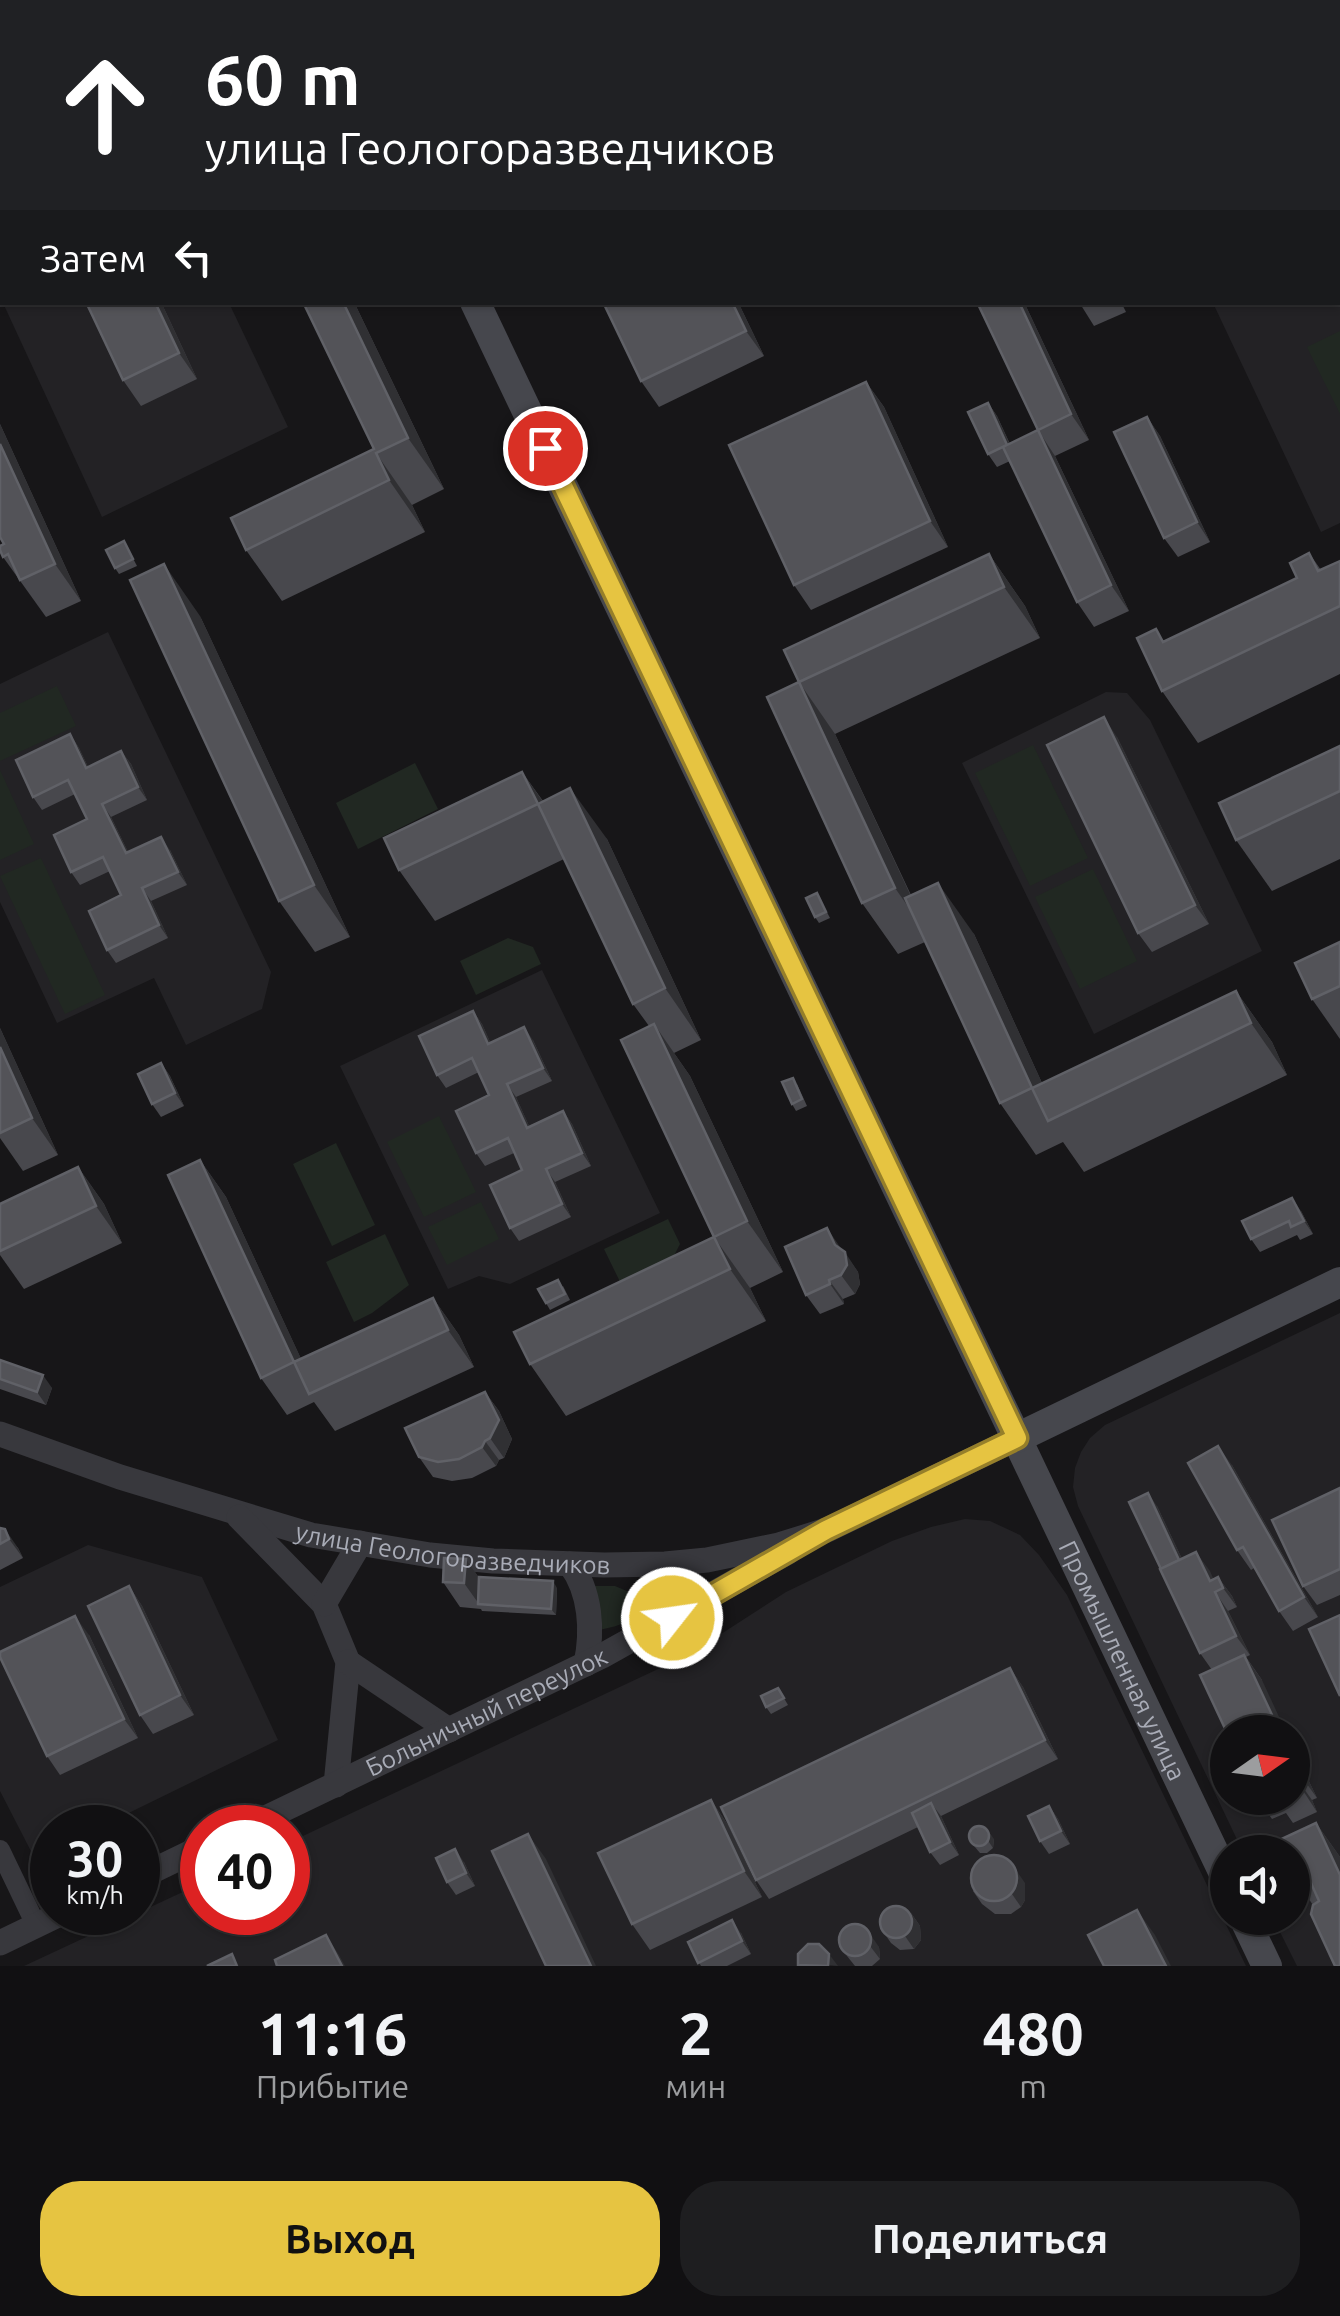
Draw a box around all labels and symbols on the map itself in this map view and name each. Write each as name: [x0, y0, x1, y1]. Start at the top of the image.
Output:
pin: [503, 406, 588, 491]
street label: улица Геологоразведчиков: [292, 1517, 611, 1579]
street label: Промышленная улица: [1054, 1536, 1191, 1785]
position arrow: [620, 1566, 724, 1670]
street label: Больничный переулок: [361, 1642, 612, 1782]
north arrow: [1210, 1715, 1310, 1815]
speed limit sign: 40: [180, 1805, 310, 1935]

